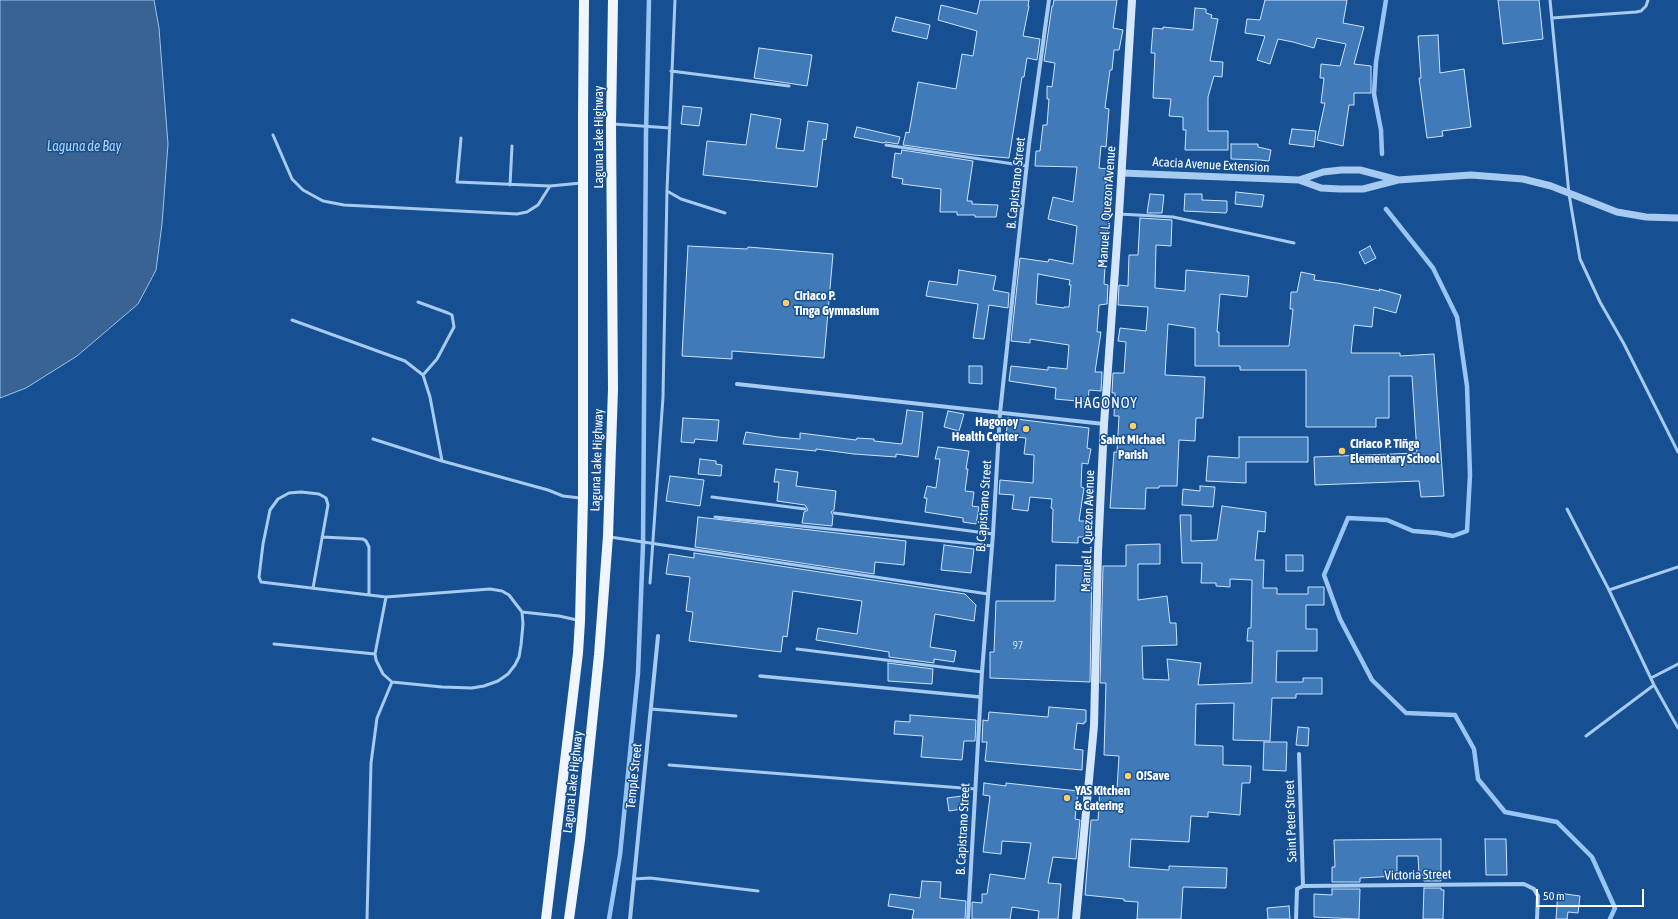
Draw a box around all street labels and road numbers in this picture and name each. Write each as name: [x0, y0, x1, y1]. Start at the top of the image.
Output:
street label: Laguna Lake Highway: [591, 86, 607, 188]
street label: B. Capistrano Street: [1003, 136, 1029, 230]
street label: Manuel L. Quezon Avenue: [1095, 146, 1119, 268]
street label: Acacia Avenue Extension: [1152, 154, 1270, 176]
street label: Laguna Lake Highway: [587, 408, 607, 512]
street label: B. Capistrano Street: [973, 460, 995, 552]
street label: Manuel L. Quezon Avenue: [1078, 470, 1098, 592]
street label: Laguna Lake Highway: [560, 730, 586, 834]
street label: Temple Street: [623, 742, 645, 810]
street label: Saint Peter Street: [1282, 780, 1300, 862]
street label: B. Capistrano Street: [953, 783, 973, 875]
street label: Victoria Street: [1384, 867, 1452, 883]

